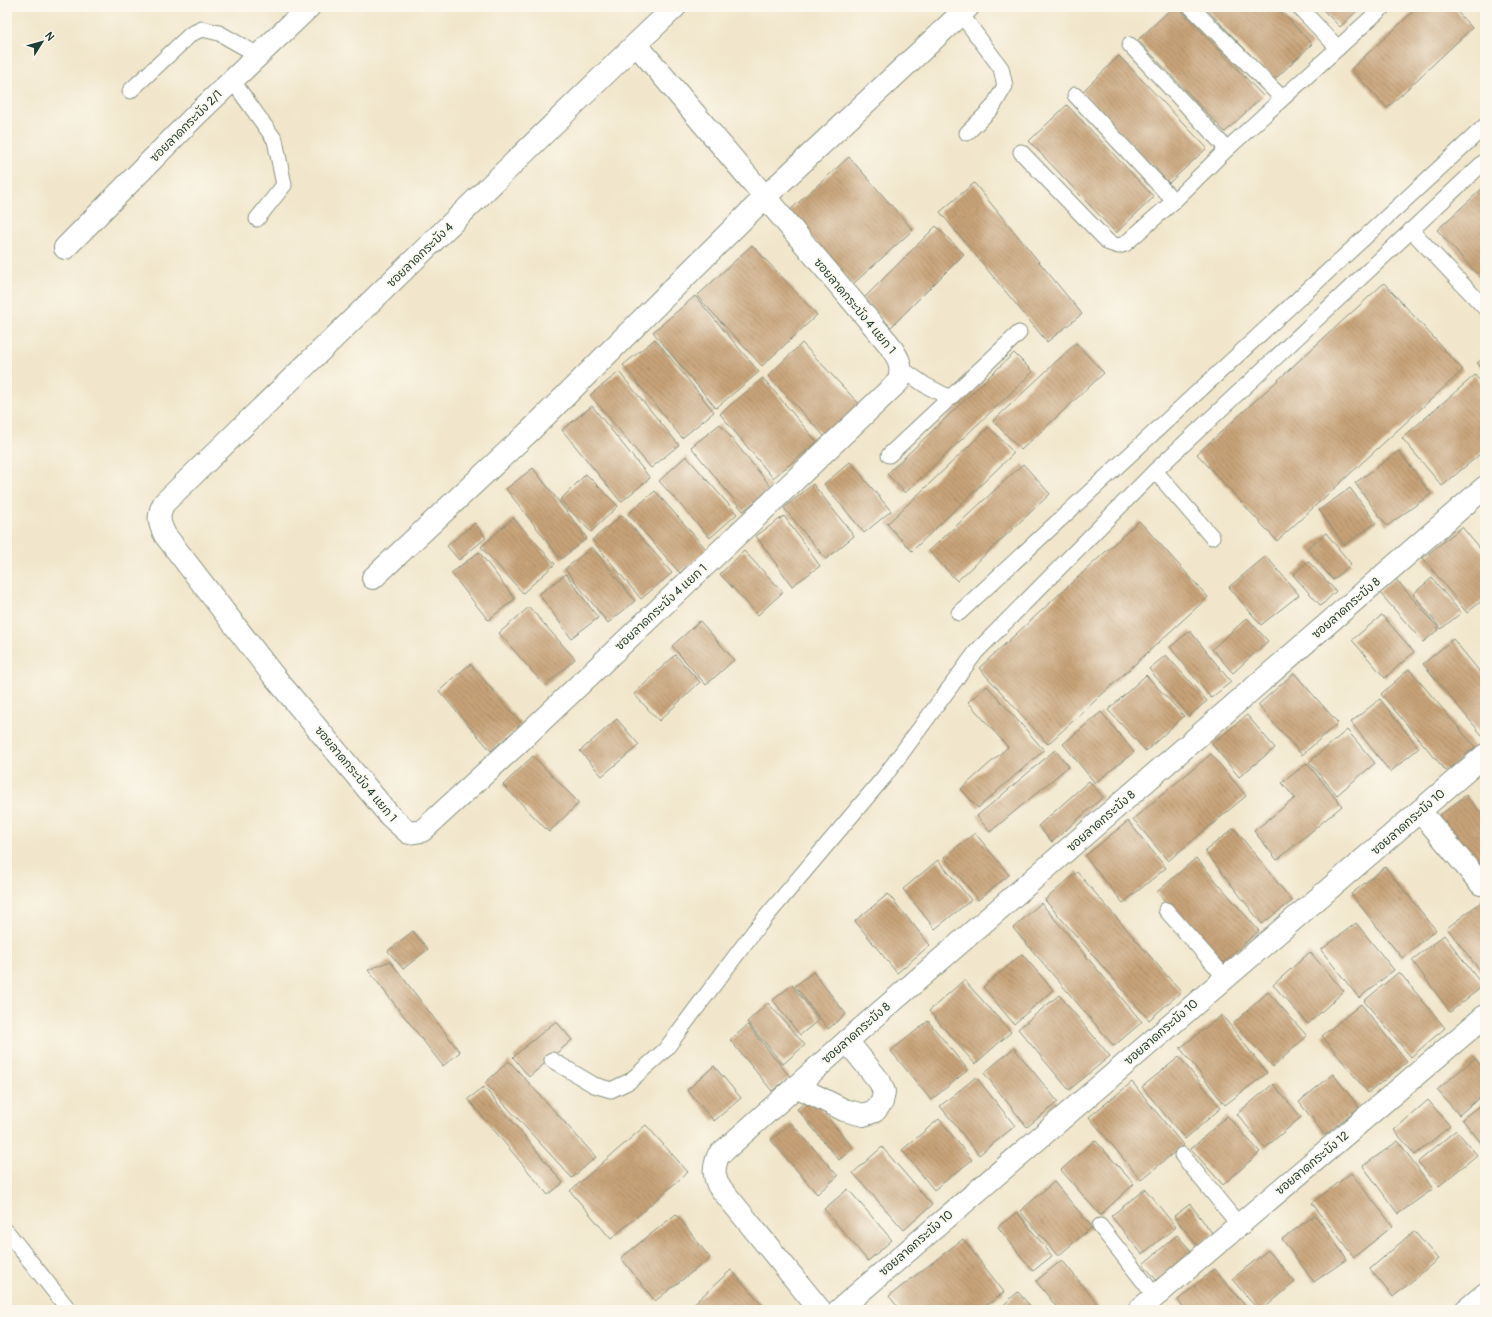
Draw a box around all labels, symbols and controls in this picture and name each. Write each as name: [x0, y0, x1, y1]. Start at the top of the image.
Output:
north arrow: [22, 22, 62, 62]
text: N: [42, 29, 57, 44]
street label: ซอยลาดกระบัง 2/1: [147, 87, 225, 165]
street label: ซอยลาดกระบัง 4: [384, 220, 457, 291]
street label: ซอยลาดกระบัง 4 แยก 1: [810, 256, 899, 357]
street label: ซอยลาดกระบัง 4 แยก 1: [612, 561, 710, 654]
street label: ซอยลาดกระบัง 8: [1309, 574, 1384, 642]
street label: ซอยลาดกระบัง 4 แยก 1: [311, 724, 400, 825]
street label: ซอยลาดกระบัง 10: [1368, 786, 1448, 859]
street label: ซอยลาดกระบัง 8: [1064, 787, 1139, 855]
street label: ซอยลาดกระบัง 10: [1121, 996, 1201, 1069]
street label: ซอยลาดกระบัง 8: [819, 999, 894, 1067]
street label: ซอยลาดกระบัง 12: [1272, 1128, 1352, 1199]
street label: ซอยลาดกระบัง 10: [876, 1207, 956, 1280]

